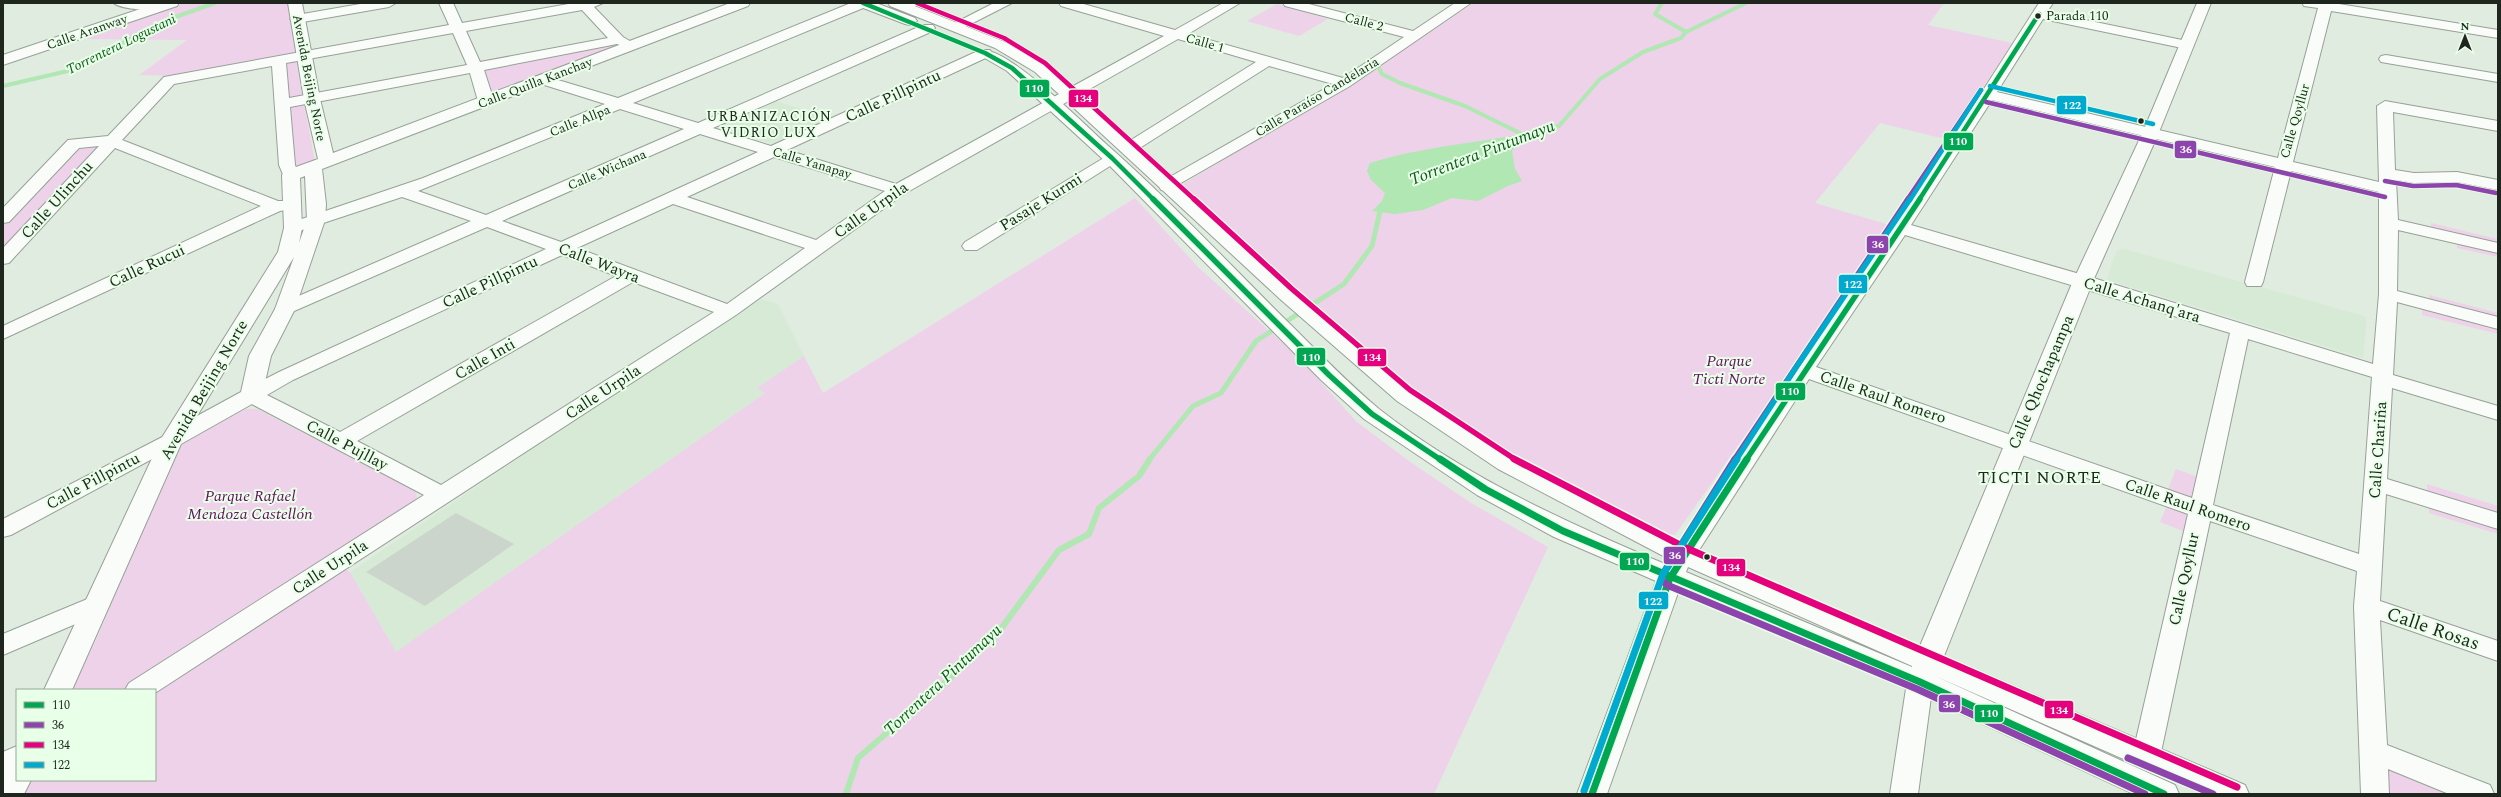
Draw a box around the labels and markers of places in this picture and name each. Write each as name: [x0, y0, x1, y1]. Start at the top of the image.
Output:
place label: Parada 110: [2046, 6, 2109, 26]
marker: Parada 110: [2033, 11, 2043, 21]
unlabelled marker: [2136, 116, 2146, 126]
unlabelled marker: [1702, 552, 1712, 562]

